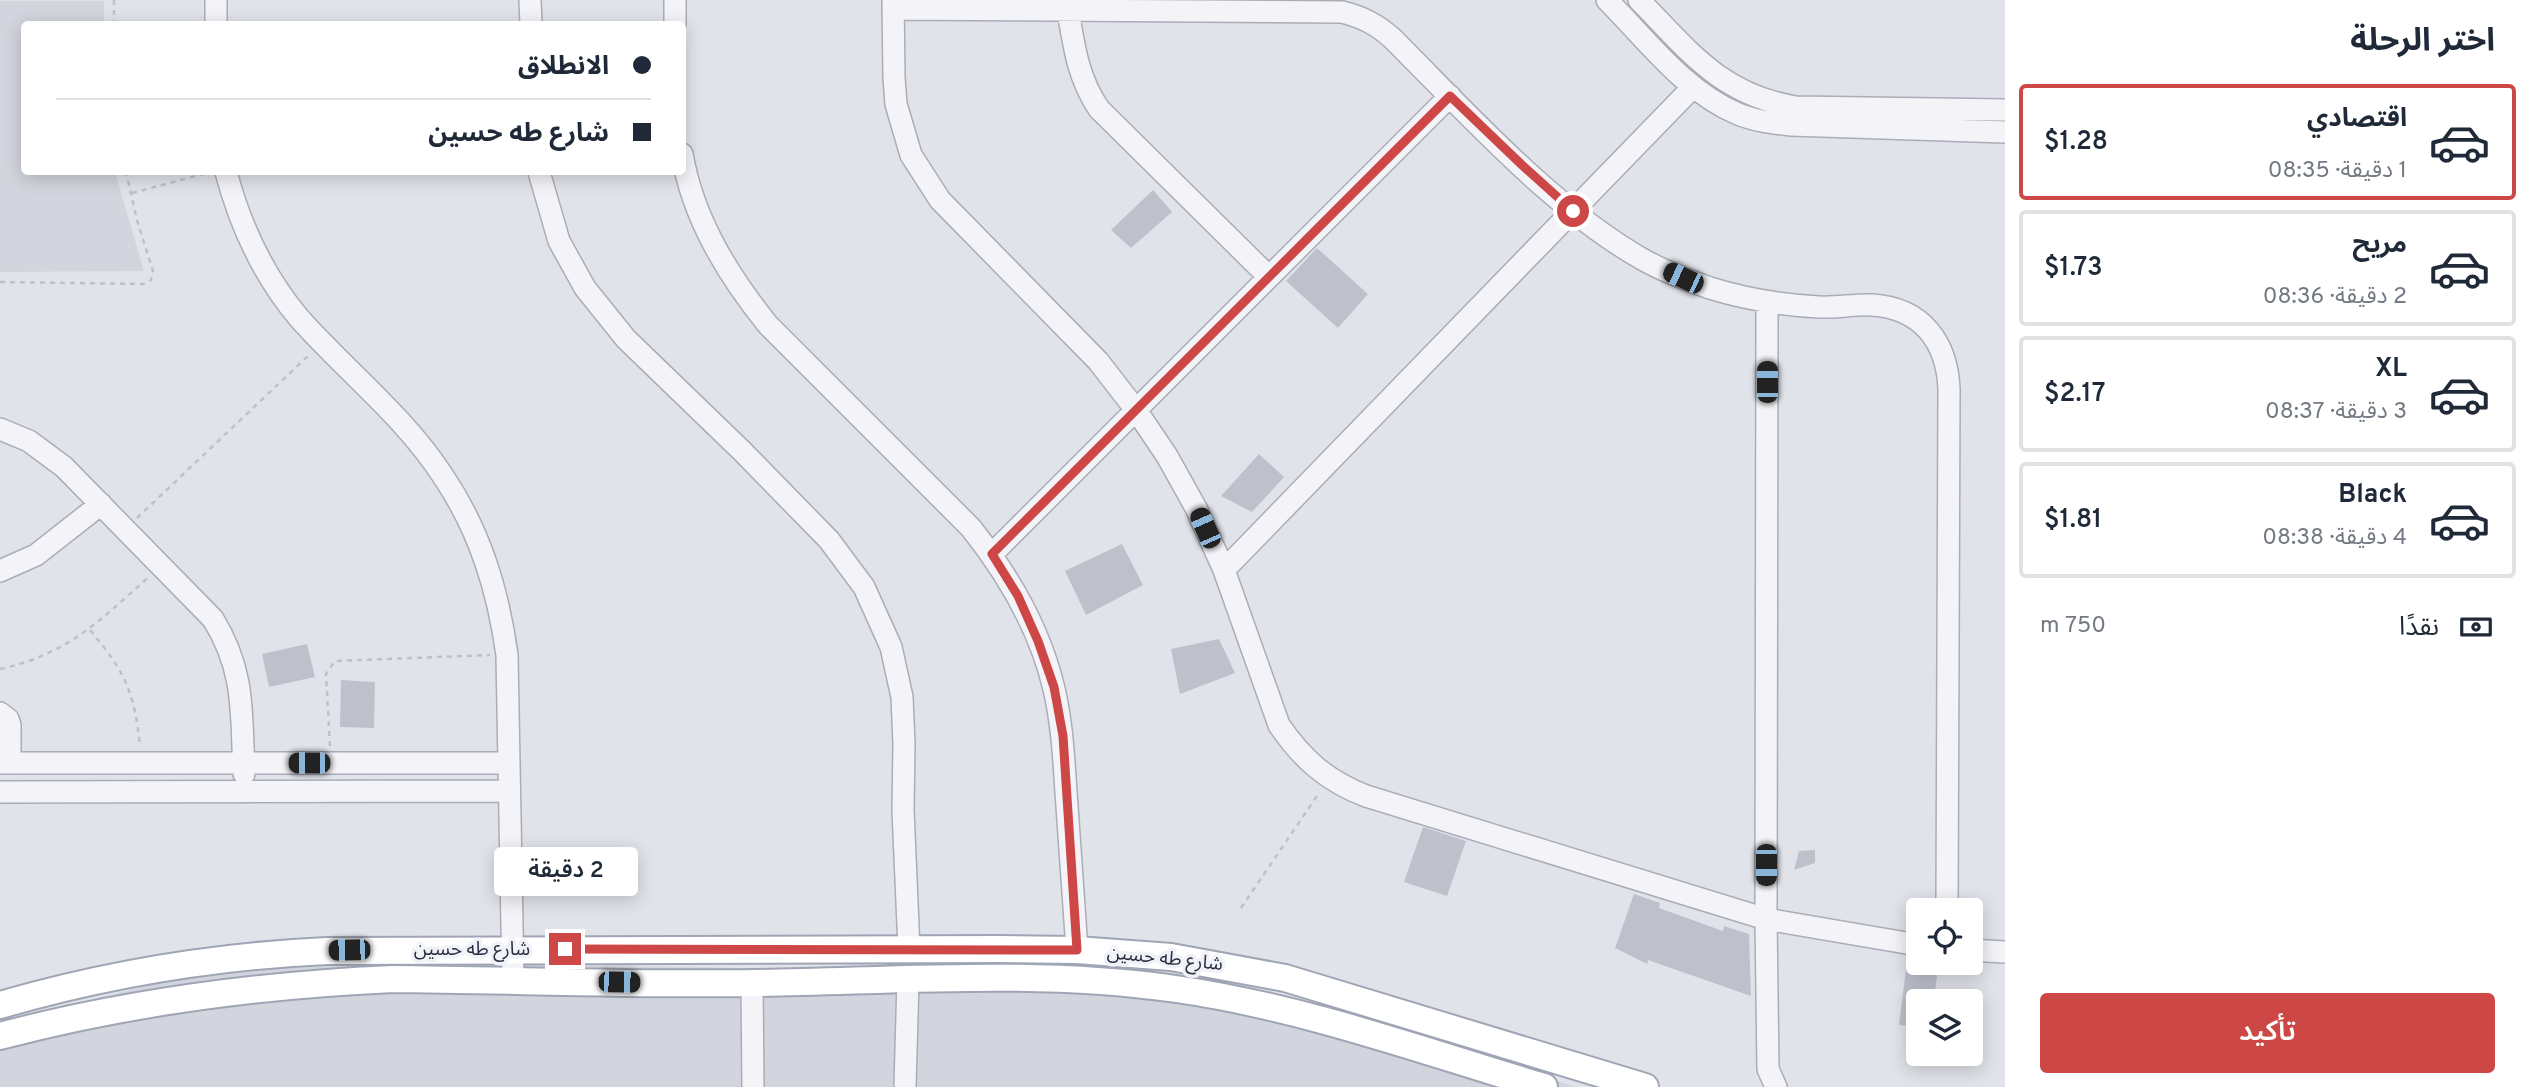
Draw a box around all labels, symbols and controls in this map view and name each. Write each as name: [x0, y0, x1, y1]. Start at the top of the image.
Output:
text: اختر الرحلة: [2350, 22, 2495, 62]
text: الانطلاق: [518, 51, 609, 84]
text: اقتصادي: [2307, 103, 2407, 136]
icon: car: [2428, 111, 2491, 174]
text: شارع طه حسين: [428, 118, 609, 151]
text: $1.28: [2044, 126, 2108, 159]
text: 1 دقيقة · 08:35: [2268, 157, 2407, 186]
route start: [1557, 195, 1589, 227]
text: مريح: [2352, 229, 2407, 262]
icon: car: [2428, 237, 2491, 300]
text: $1.73: [2044, 252, 2103, 285]
car: [1660, 260, 1707, 296]
text: 2 دقيقة · 08:36: [2263, 283, 2407, 312]
text: XL: [2375, 353, 2407, 386]
car: [1757, 361, 1778, 403]
icon: car: [2428, 363, 2491, 426]
text: $2.17: [2044, 378, 2106, 411]
text: 3 دقيقة · 08:37: [2265, 398, 2407, 427]
text: Black: [2338, 479, 2407, 512]
icon: car: [2428, 489, 2491, 552]
text: $1.81: [2044, 504, 2102, 537]
car: [1187, 505, 1224, 551]
text: 4 دقيقة · 08:38: [2262, 524, 2407, 553]
icon: cash: [2457, 608, 2495, 646]
text: 750 m: [2040, 612, 2106, 641]
text: نقدًا: [2399, 612, 2439, 645]
car: [289, 753, 331, 774]
car: [1756, 844, 1777, 886]
callout: 2 دقيقة: [493, 848, 637, 897]
text: 2 دقيقة: [528, 857, 604, 886]
map controls: [1906, 898, 1983, 1066]
button: locate: [1906, 898, 1983, 975]
route end: [549, 933, 581, 965]
street label: شارع طه حسين: [414, 938, 530, 962]
car: [328, 939, 371, 961]
street label: شارع طه حسين: [1106, 941, 1224, 977]
car: [598, 971, 641, 993]
button: layers: [1906, 989, 1983, 1066]
button: تأكيد: [2040, 993, 2495, 1073]

